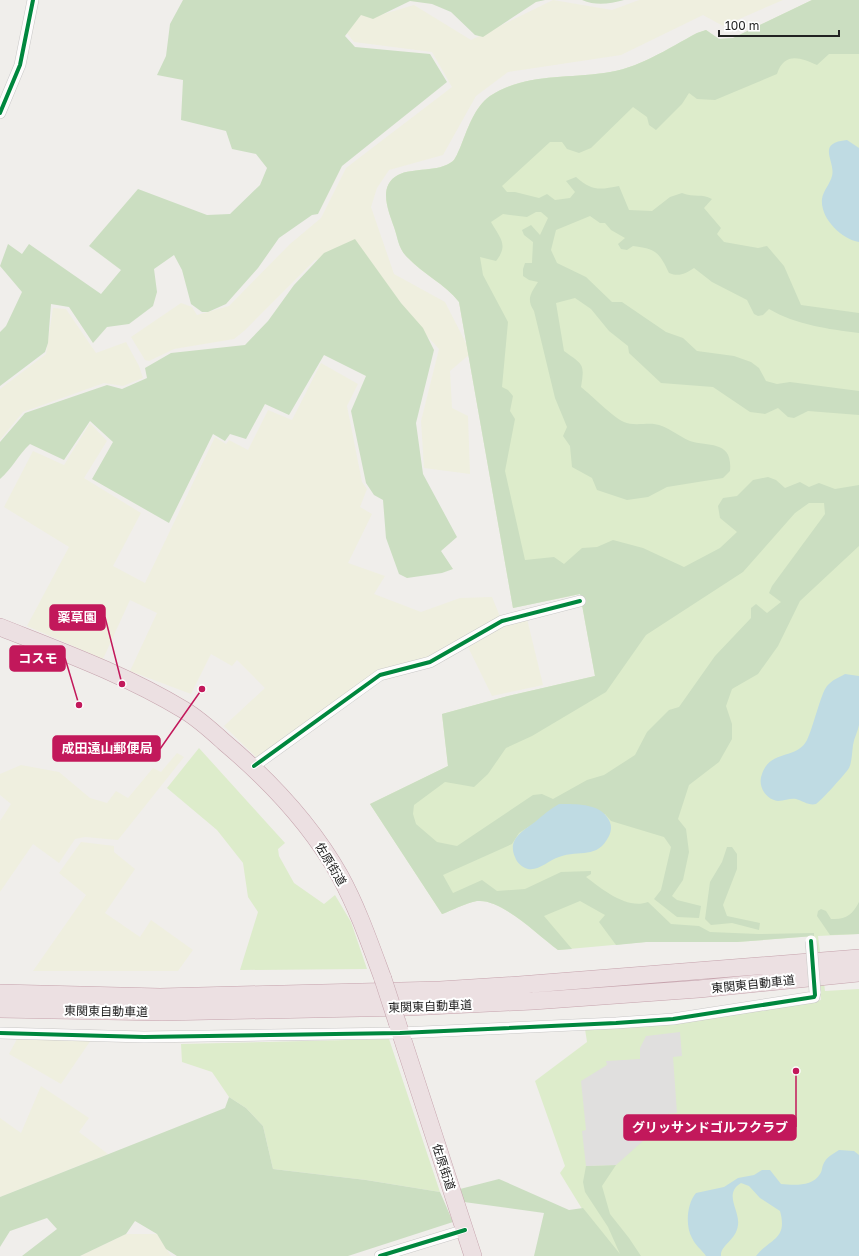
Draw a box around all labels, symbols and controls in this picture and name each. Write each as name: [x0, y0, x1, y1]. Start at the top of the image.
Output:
scale bar: [719, 12, 839, 38]
text: 100 m: [725, 18, 759, 33]
callout: 薬草園: [50, 605, 105, 630]
text: 薬草園: [57, 609, 97, 625]
callout: コスモ: [10, 646, 65, 671]
text: コスモ: [18, 650, 58, 666]
callout: 成田遠山郵便局: [53, 736, 160, 761]
text: 成田遠山郵便局: [61, 740, 153, 756]
street label: 佐原街道: [312, 840, 350, 888]
street label: 東関東自動車道: [710, 972, 796, 996]
street label: 東関東自動車道: [388, 997, 472, 1015]
street label: 東関東自動車道: [64, 1003, 148, 1019]
callout: グリッサンドゴルフクラブ: [624, 1115, 796, 1140]
text: グリッサンドゴルフクラブ: [632, 1119, 788, 1135]
street label: 佐原街道: [429, 1142, 459, 1192]

